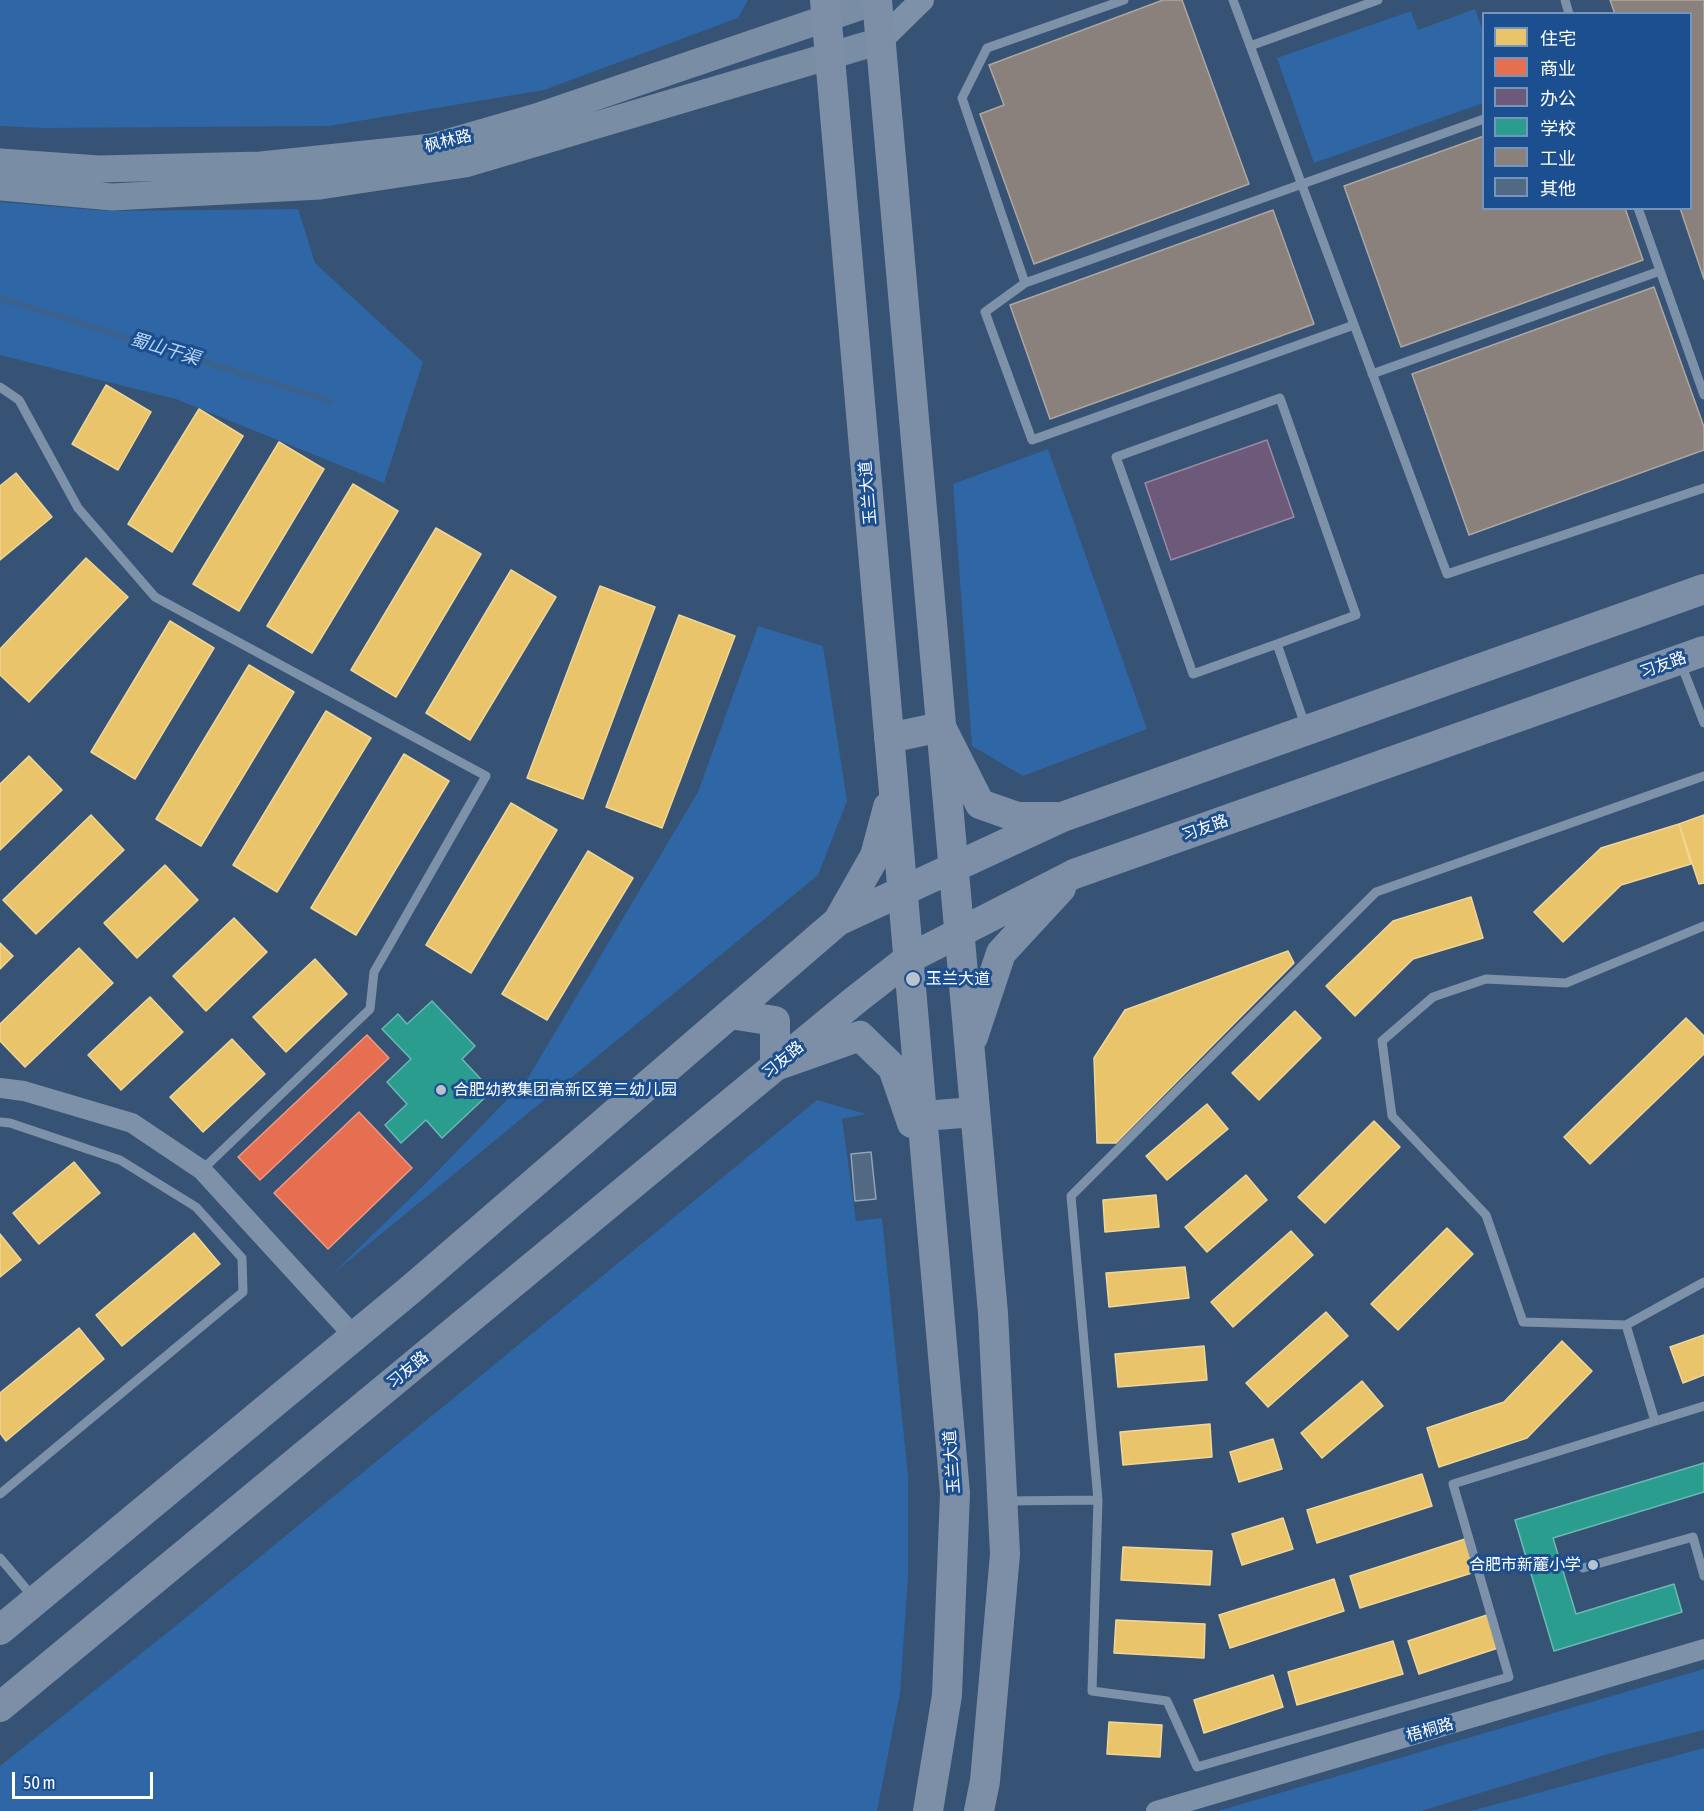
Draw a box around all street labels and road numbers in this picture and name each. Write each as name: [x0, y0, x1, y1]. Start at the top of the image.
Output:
street label: 枫林路: [422, 126, 474, 156]
street label: 玉兰大道: [856, 460, 880, 526]
street label: 习友路: [1637, 648, 1689, 682]
street label: 习友路: [1179, 811, 1231, 845]
street label: 习友路: [758, 1037, 808, 1083]
street label: 习友路: [383, 1347, 433, 1393]
street label: 玉兰大道: [940, 1429, 964, 1495]
street label: 梧桐路: [1404, 1714, 1456, 1746]

